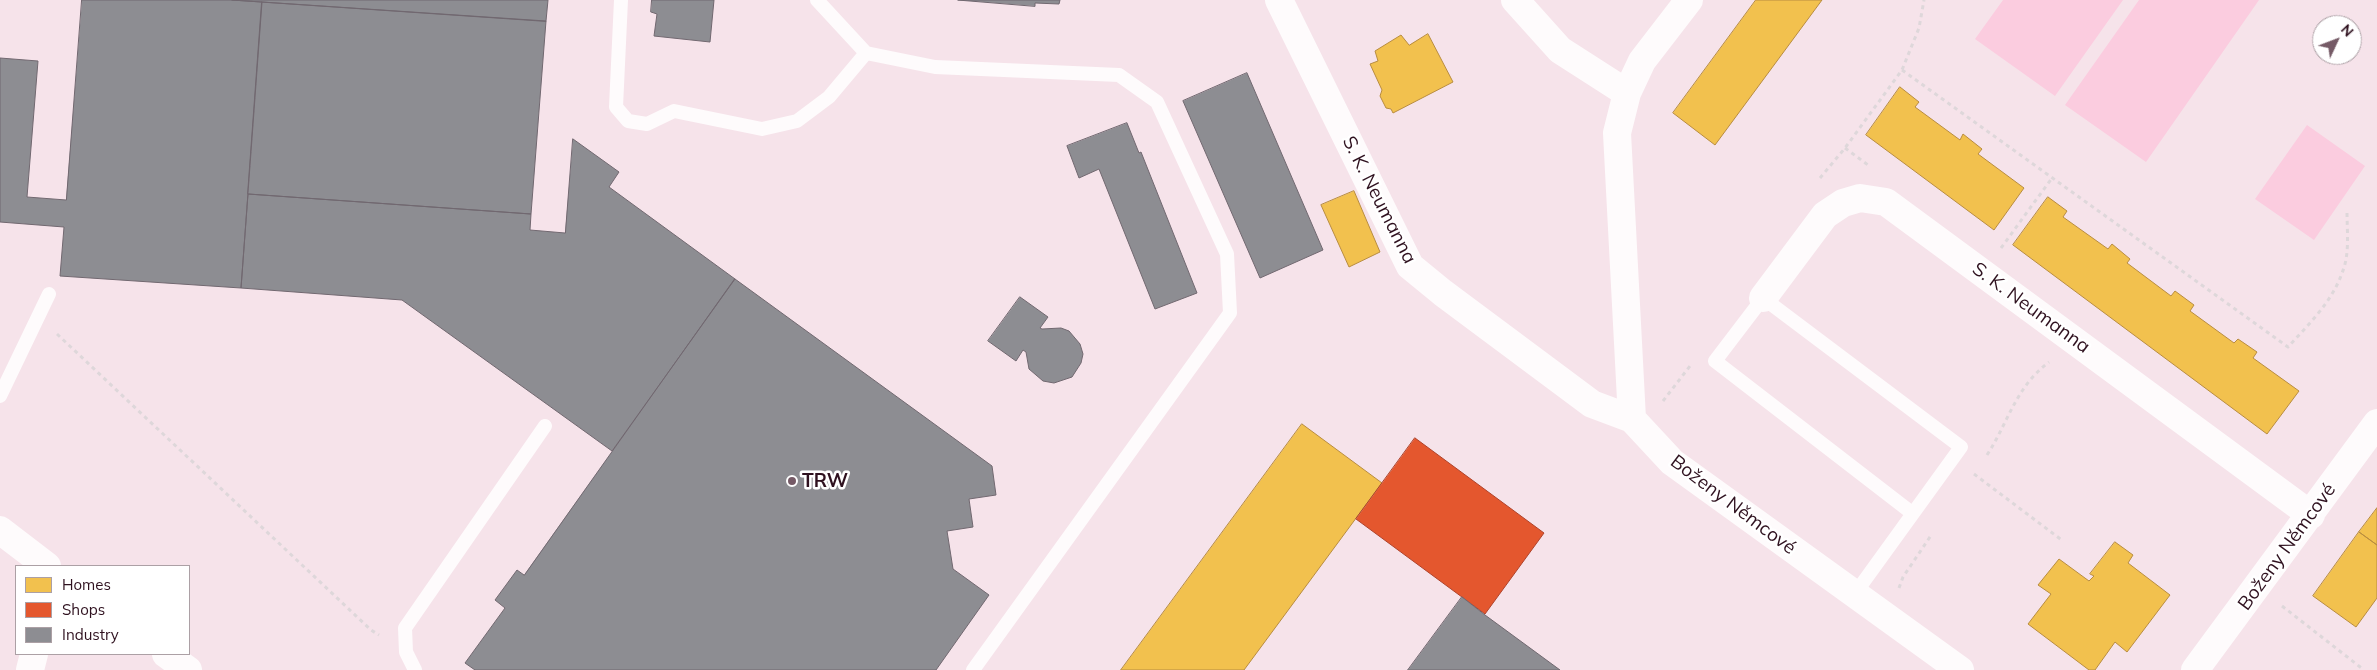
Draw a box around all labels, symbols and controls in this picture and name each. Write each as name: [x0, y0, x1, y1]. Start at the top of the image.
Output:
north arrow: [2312, 15, 2362, 65]
text: N: [2337, 20, 2357, 40]
street label: S. K. Neumanna: [1337, 133, 1421, 267]
street label: S. K. Neumanna: [1968, 258, 2094, 358]
street label: Boženy Němcové: [1666, 450, 1800, 560]
place label: TRW: [802, 470, 848, 492]
marker: TRW: [786, 475, 798, 487]
street label: Boženy Němcové: [2233, 479, 2341, 615]
legend: [15, 565, 190, 655]
text: Homes: [62, 575, 111, 594]
text: Shops: [62, 600, 105, 619]
text: Industry: [62, 625, 119, 644]

